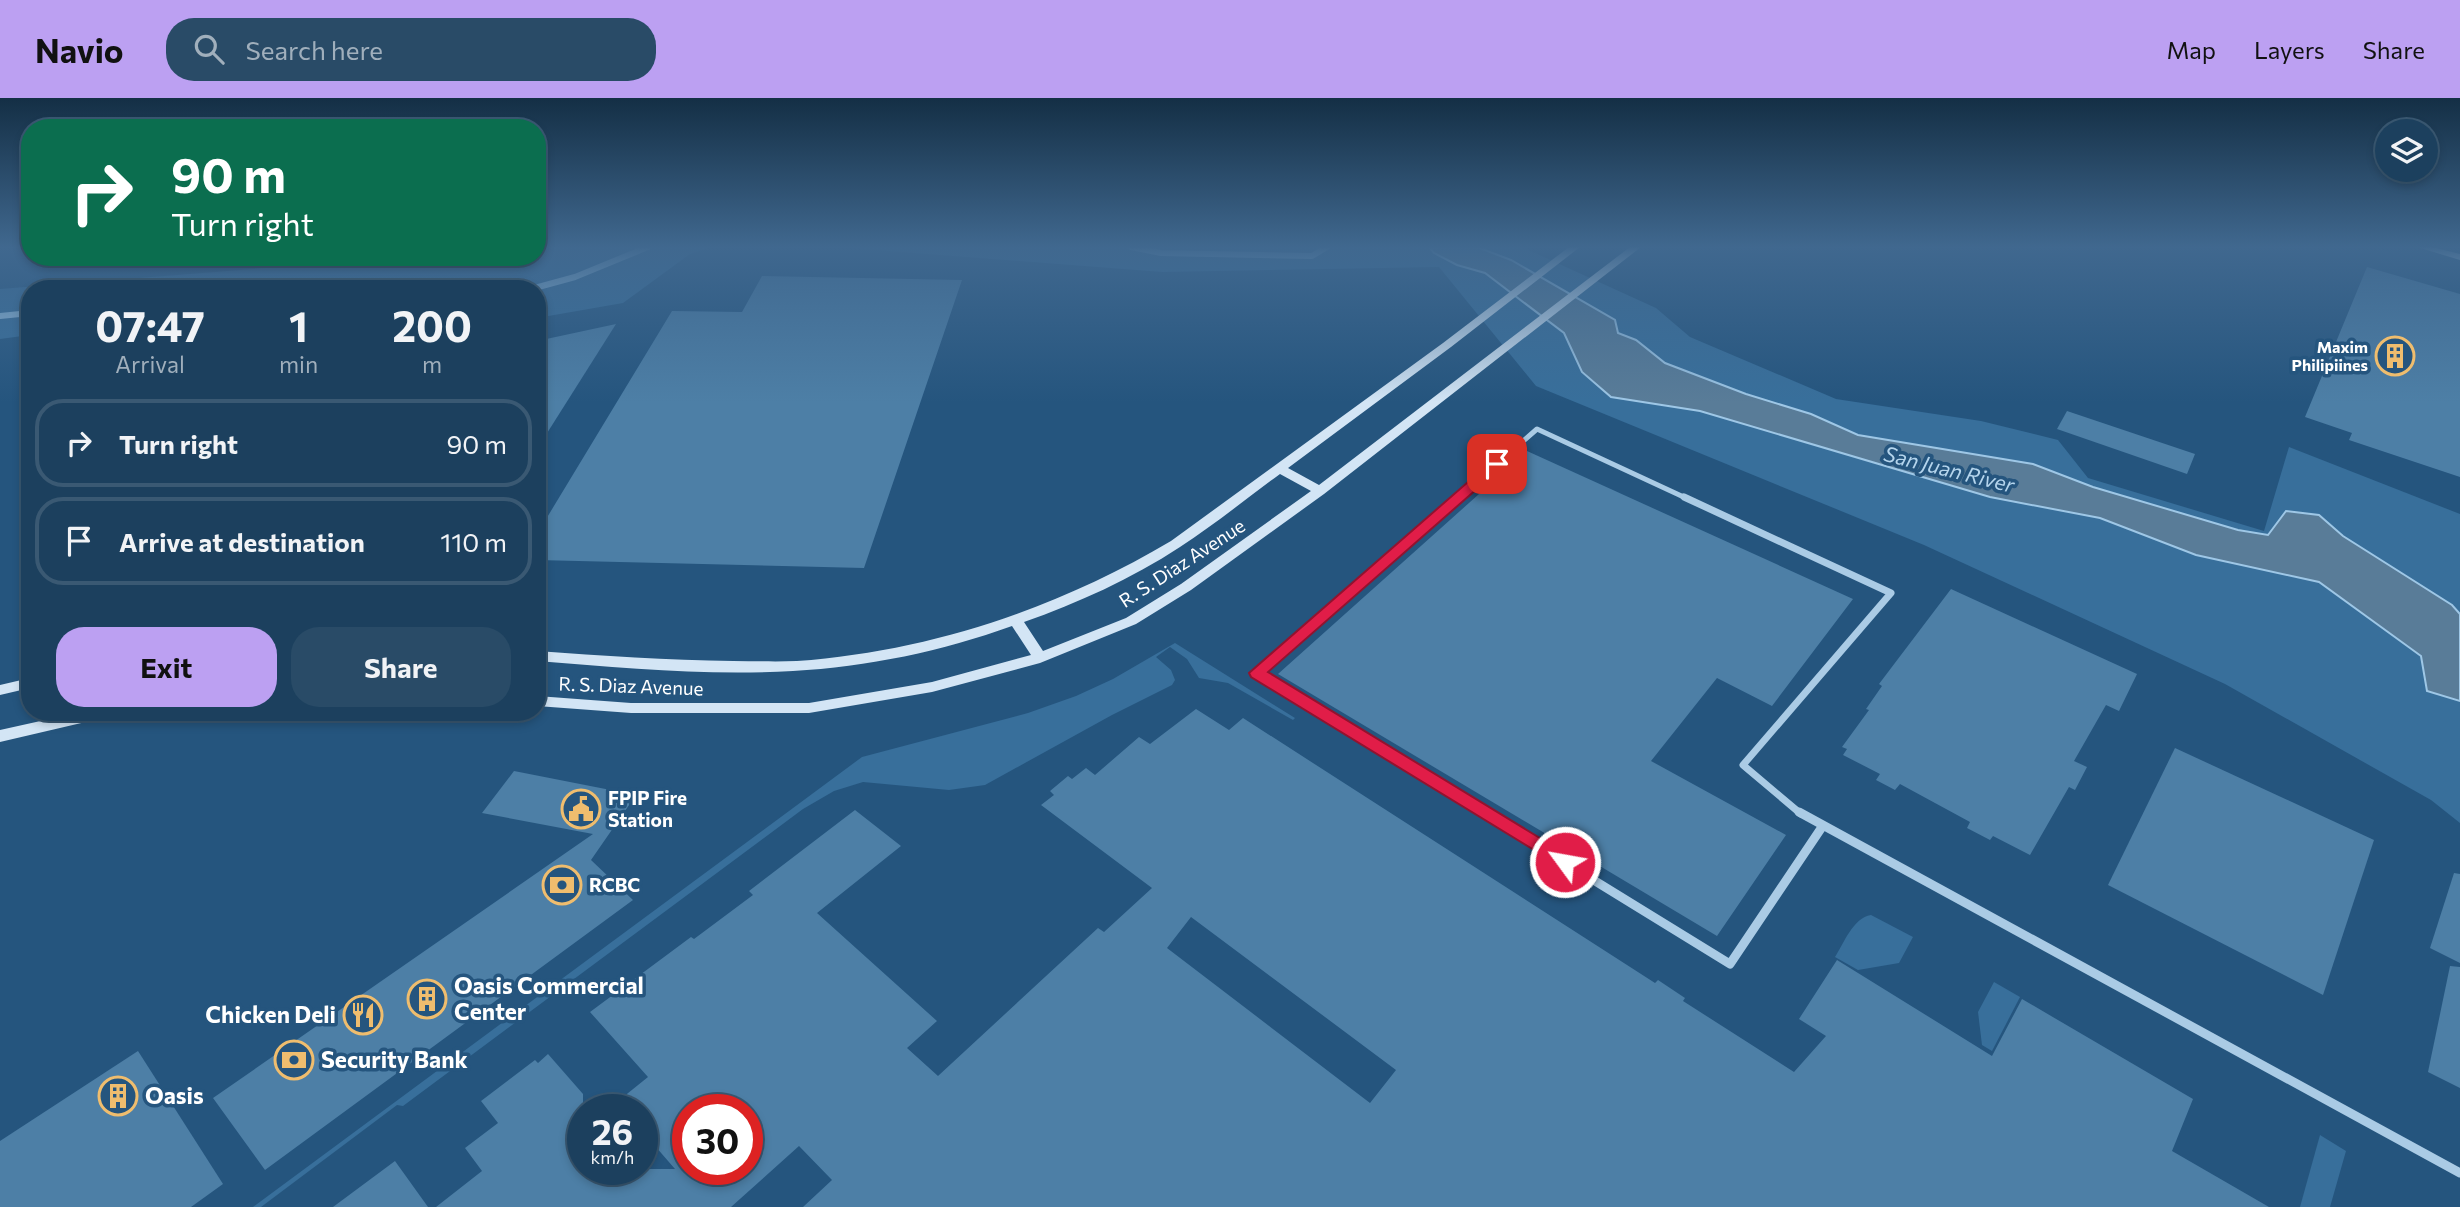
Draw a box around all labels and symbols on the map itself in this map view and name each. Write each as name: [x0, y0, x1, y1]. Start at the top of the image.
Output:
building icon: Maxim Philipiines: [2374, 335, 2416, 377]
place label: Maxim Philipiines: [2292, 337, 2368, 374]
pin: [1467, 434, 1527, 494]
water label: San Juan River: [1881, 440, 2018, 497]
street label: R. S. Diaz Avenue: [1115, 513, 1249, 612]
street label: R. S. Diaz Avenue: [558, 671, 704, 700]
place label: FPIP Fire Station: [608, 786, 687, 831]
public building icon: FPIP Fire Station: [560, 788, 602, 830]
position arrow: [1528, 825, 1602, 899]
bank icon: RCBC: [541, 864, 583, 906]
place label: RCBC: [589, 873, 640, 896]
place label: Oasis Commercial Center: [454, 971, 644, 1025]
building icon: Oasis Commercial Center: [406, 978, 448, 1020]
restaurant icon: Chicken Deli: [342, 994, 384, 1036]
place label: Chicken Deli: [205, 1000, 336, 1028]
bank icon: Security Bank: [273, 1039, 315, 1081]
place label: Security Bank: [321, 1045, 468, 1073]
building icon: Oasis: [97, 1075, 139, 1117]
place label: Oasis: [145, 1081, 204, 1109]
speed limit sign: 30: [672, 1094, 763, 1185]

